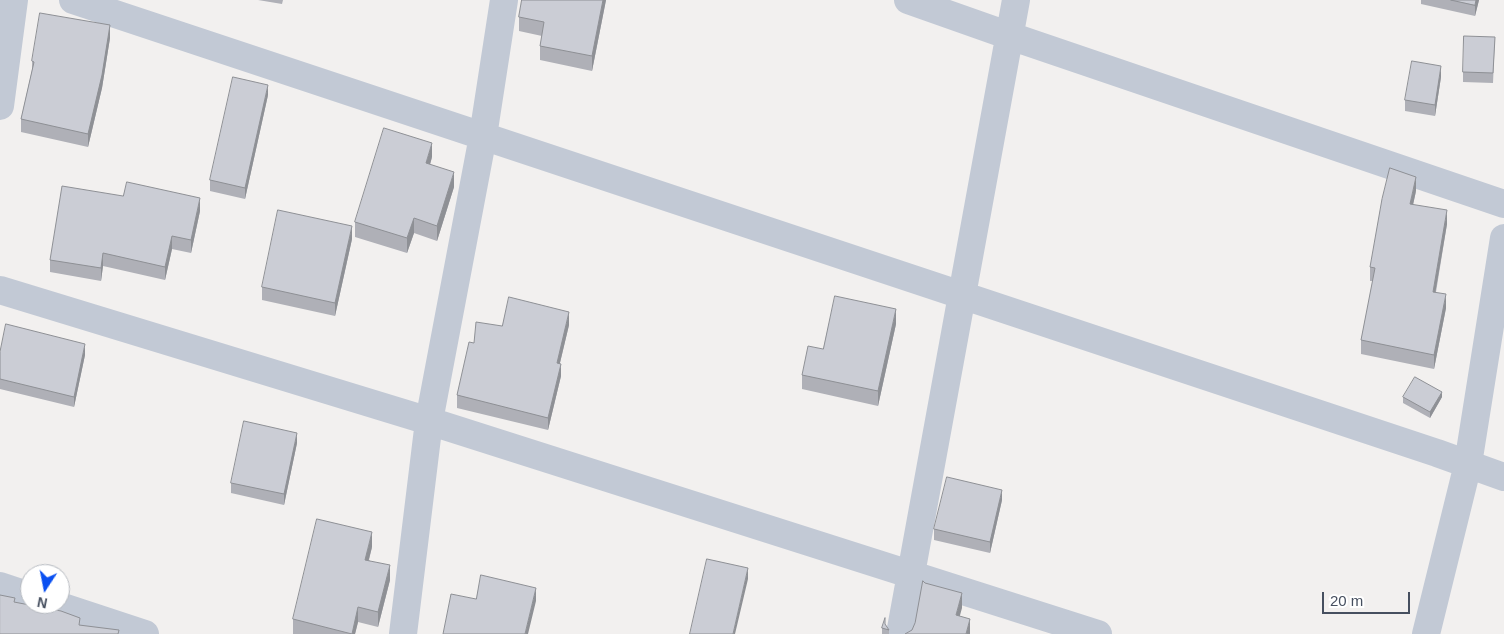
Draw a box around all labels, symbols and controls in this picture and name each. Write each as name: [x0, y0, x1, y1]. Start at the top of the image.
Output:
north arrow: [20, 564, 70, 614]
scale bar: [1324, 582, 1412, 614]
text: 20 m: [1330, 592, 1363, 609]
text: N: [36, 594, 49, 612]

